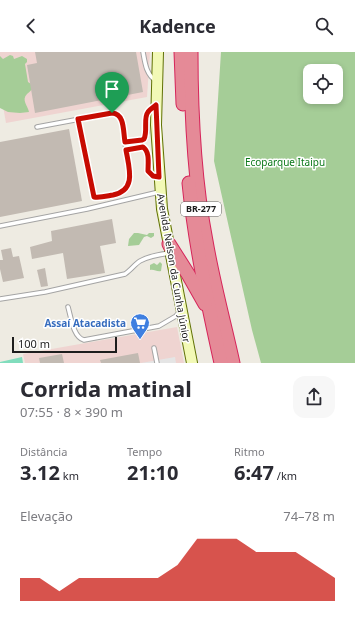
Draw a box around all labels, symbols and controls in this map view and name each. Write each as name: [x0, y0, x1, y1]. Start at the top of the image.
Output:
text: Kadence: [139, 14, 216, 38]
icon: back: [20, 15, 42, 37]
icon: search: [313, 15, 335, 37]
map controls: [303, 64, 343, 104]
button: locate: [303, 64, 343, 104]
pin: [95, 72, 129, 113]
icon: arrive: [101, 78, 123, 100]
park label: Ecoparque Itaipu: [245, 155, 325, 169]
street label: Avenida Nelson da Cunha Júnior: [154, 192, 194, 344]
road number: BR-277: [181, 202, 221, 216]
supermarket icon: Assaí Atacadista: [129, 312, 151, 340]
place label: Assaí Atacadista: [44, 316, 126, 330]
scale bar: [12, 335, 117, 354]
text: 100 m: [18, 336, 50, 351]
text: Corrida matinal: [20, 373, 192, 403]
button: share: [293, 376, 335, 418]
text: 07:55 · 8 × 390 m: [20, 403, 123, 421]
text: Distância: [20, 444, 67, 459]
text: Tempo: [127, 444, 162, 459]
text: Ritmo: [234, 444, 265, 459]
text: 3.12: [20, 459, 60, 486]
text: 21:10: [127, 459, 178, 486]
text: 6:47: [234, 459, 274, 486]
text: km: [60, 468, 79, 483]
text: /km: [274, 468, 297, 483]
text: Elevação: [20, 507, 73, 525]
text: 74–78 m: [283, 507, 335, 525]

